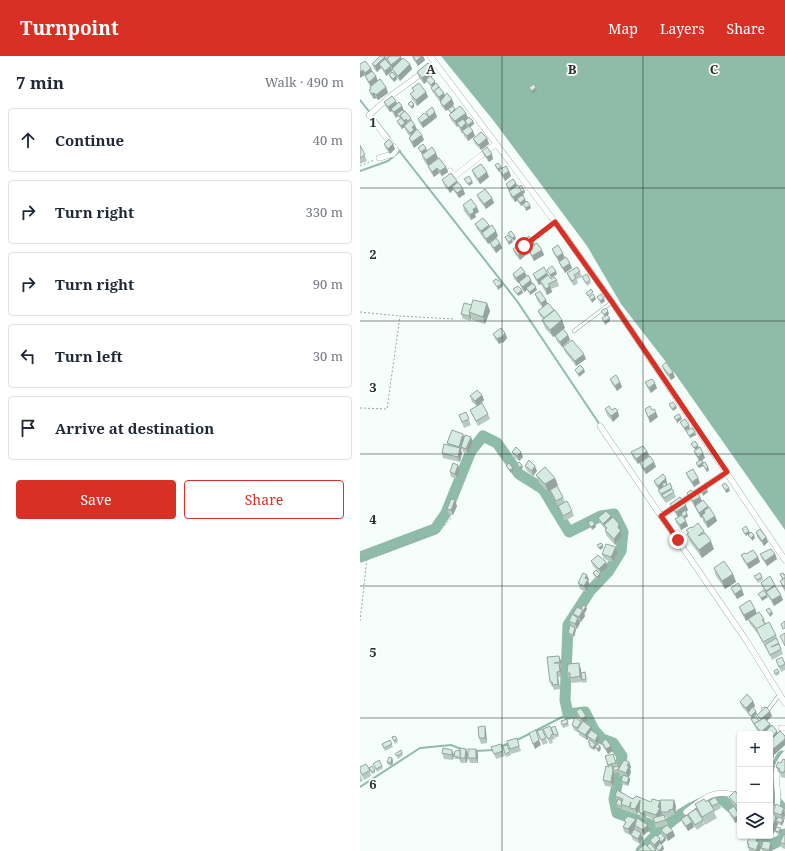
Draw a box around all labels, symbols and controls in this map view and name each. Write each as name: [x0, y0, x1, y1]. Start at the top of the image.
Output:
text: Turnpoint: [20, 15, 119, 41]
text: Map: [608, 19, 638, 38]
text: Layers: [660, 19, 705, 38]
text: Share: [727, 19, 765, 38]
text: A: [426, 60, 436, 78]
text: B: [568, 60, 577, 78]
text: C: [710, 60, 719, 78]
text: 7 min: [16, 71, 64, 94]
text: Walk · 490 m: [265, 73, 344, 91]
text: 1: [369, 113, 377, 131]
icon: ahead: [17, 129, 39, 151]
text: Continue: [55, 130, 124, 150]
text: 40 m: [313, 131, 343, 149]
icon: right: [17, 201, 39, 223]
text: Turn right: [55, 202, 134, 222]
text: 330 m: [306, 203, 343, 221]
route start: [515, 237, 533, 255]
text: 2: [369, 245, 377, 263]
icon: right: [17, 273, 39, 295]
text: Turn right: [55, 274, 134, 294]
text: 90 m: [313, 275, 343, 293]
icon: left: [17, 345, 39, 367]
text: Turn left: [55, 346, 123, 366]
text: 30 m: [313, 347, 343, 365]
text: 3: [369, 378, 377, 396]
icon: arrive: [17, 417, 39, 439]
text: Arrive at destination: [55, 418, 214, 438]
button: Save: [16, 480, 176, 519]
button: Share: [184, 480, 344, 519]
text: 4: [369, 510, 377, 528]
route end: [669, 531, 687, 549]
text: 5: [369, 643, 377, 661]
map controls: [737, 731, 773, 839]
button: +: [737, 731, 773, 767]
button: −: [737, 767, 773, 803]
text: 6: [369, 775, 377, 793]
button: layers: [737, 803, 773, 839]

